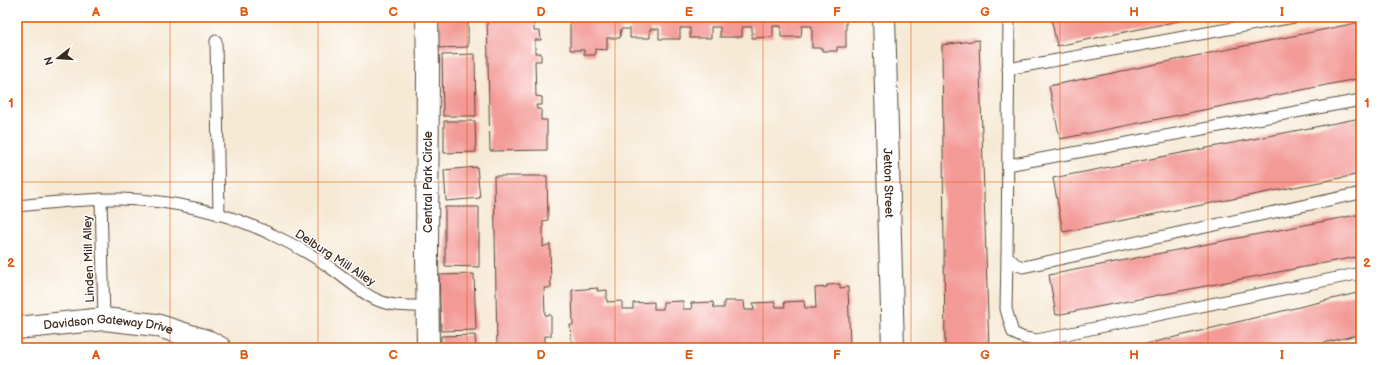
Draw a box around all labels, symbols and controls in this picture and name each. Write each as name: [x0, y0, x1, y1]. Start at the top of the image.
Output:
text: A: [91, 4, 100, 20]
text: B: [239, 4, 249, 20]
text: C: [388, 4, 398, 20]
text: D: [536, 4, 546, 20]
text: E: [685, 4, 694, 20]
text: F: [833, 4, 841, 20]
text: G: [980, 4, 990, 20]
text: H: [1129, 4, 1139, 20]
text: I: [1280, 4, 1284, 20]
north arrow: [38, 38, 78, 78]
text: N: [41, 55, 56, 67]
text: 1: [8, 95, 14, 111]
text: 1: [1364, 95, 1370, 111]
street label: Central Park Circle: [421, 131, 436, 233]
street label: Jetton Street: [880, 148, 897, 218]
street label: Linden Mill Alley: [80, 215, 98, 303]
street label: Delburg Mill Alley: [292, 226, 378, 290]
text: 2: [7, 255, 15, 271]
text: 2: [1363, 255, 1371, 271]
street label: Davidson Gateway Drive: [43, 311, 175, 338]
text: A: [91, 347, 100, 363]
text: B: [239, 347, 249, 363]
text: C: [388, 347, 398, 363]
text: D: [536, 347, 546, 363]
text: E: [685, 347, 694, 363]
text: F: [833, 347, 841, 363]
text: G: [980, 347, 990, 363]
text: H: [1129, 347, 1139, 363]
text: I: [1280, 347, 1284, 363]

